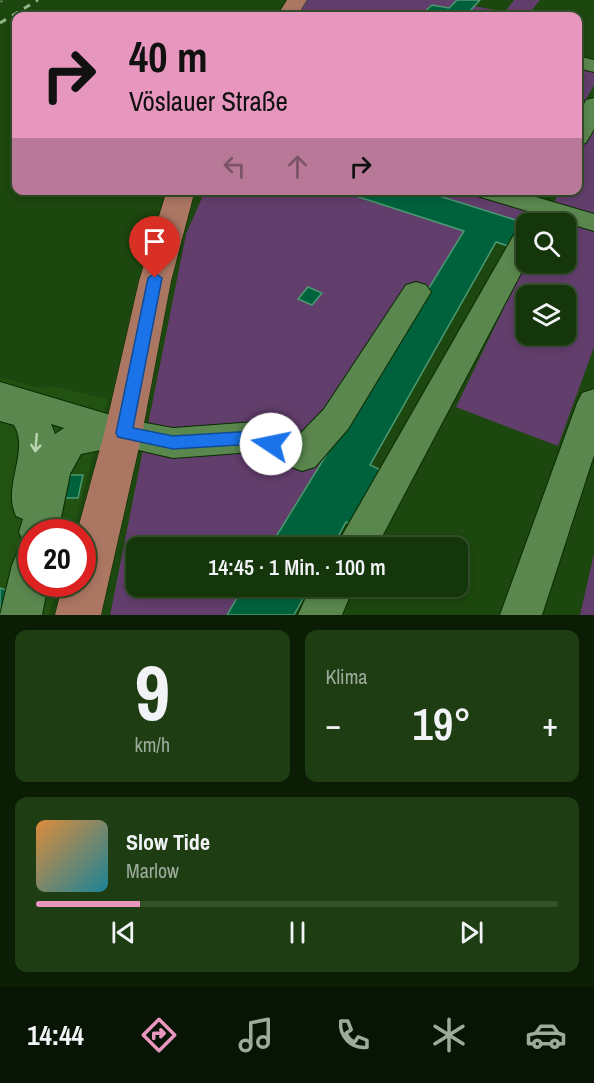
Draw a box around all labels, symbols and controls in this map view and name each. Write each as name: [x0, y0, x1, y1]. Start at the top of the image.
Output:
text: 40 m: [129, 29, 208, 85]
icon: right: [30, 36, 108, 114]
text: Vöslauer Straße: [129, 83, 288, 119]
icon: left: [218, 150, 251, 183]
icon: ahead: [281, 150, 314, 183]
icon: right: [344, 150, 377, 183]
map controls: [516, 213, 576, 345]
button: search: [516, 213, 576, 273]
pin: [129, 216, 180, 278]
icon: arrive: [138, 225, 171, 258]
button: layers: [516, 285, 576, 345]
position arrow: [239, 412, 303, 476]
one-way arrow: [30, 433, 41, 452]
speed limit sign: 20: [18, 519, 96, 597]
text: 14:45 · 1 Min. · 100 m: [208, 552, 386, 582]
text: 9: [134, 639, 170, 744]
text: Klima: [326, 663, 367, 690]
text: 19°: [412, 693, 471, 754]
text: −: [326, 702, 341, 746]
text: +: [542, 702, 558, 746]
text: km/h: [134, 731, 170, 758]
text: Slow Tide: [126, 827, 210, 857]
text: Marlow: [126, 857, 179, 884]
icon: previous: [107, 916, 140, 949]
icon: pause: [281, 916, 314, 949]
icon: next: [455, 916, 488, 949]
icon: directions: [138, 1014, 180, 1056]
icon: music: [235, 1014, 277, 1056]
icon: phone: [332, 1014, 374, 1056]
icon: climate: [428, 1014, 470, 1056]
icon: car: [525, 1014, 567, 1056]
text: 14:44: [27, 1017, 84, 1053]

